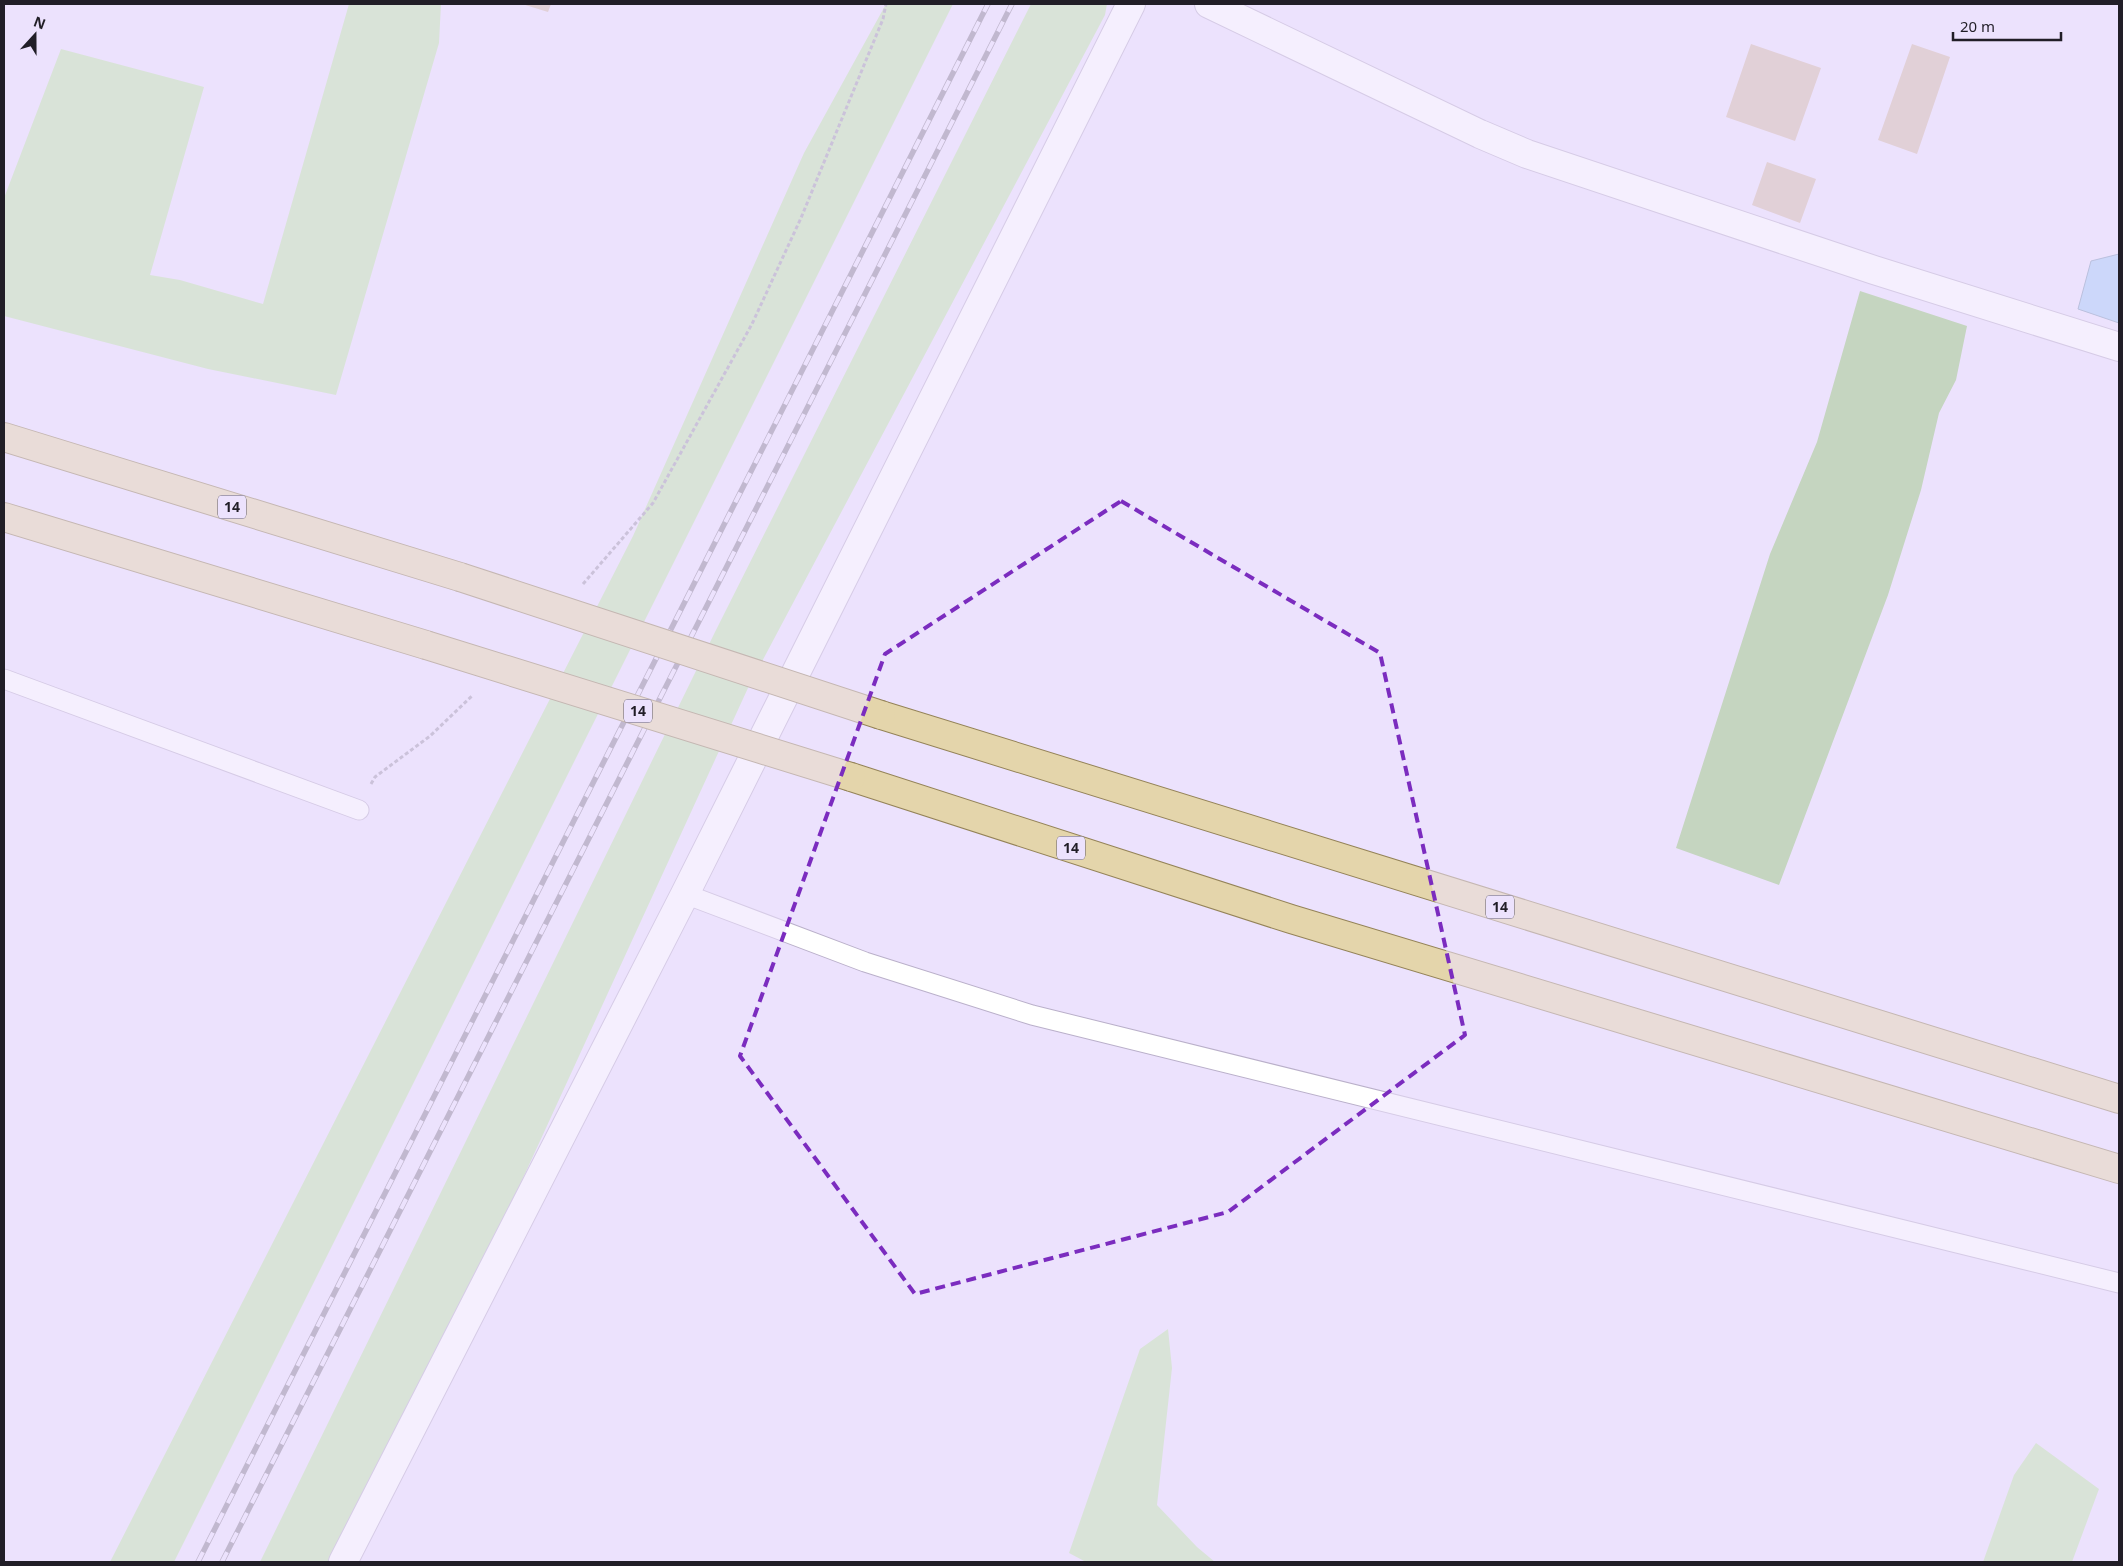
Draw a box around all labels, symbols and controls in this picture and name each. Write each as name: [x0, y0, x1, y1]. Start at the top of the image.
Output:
north arrow: [10, 10, 60, 60]
scale bar: [1953, 10, 2060, 42]
text: N: [31, 11, 49, 33]
text: 20 m: [1960, 16, 1995, 36]
road number: 14: [218, 496, 246, 518]
road number: 14: [624, 699, 652, 722]
road number: 14: [1057, 836, 1085, 860]
road number: 14: [1486, 896, 1514, 919]

